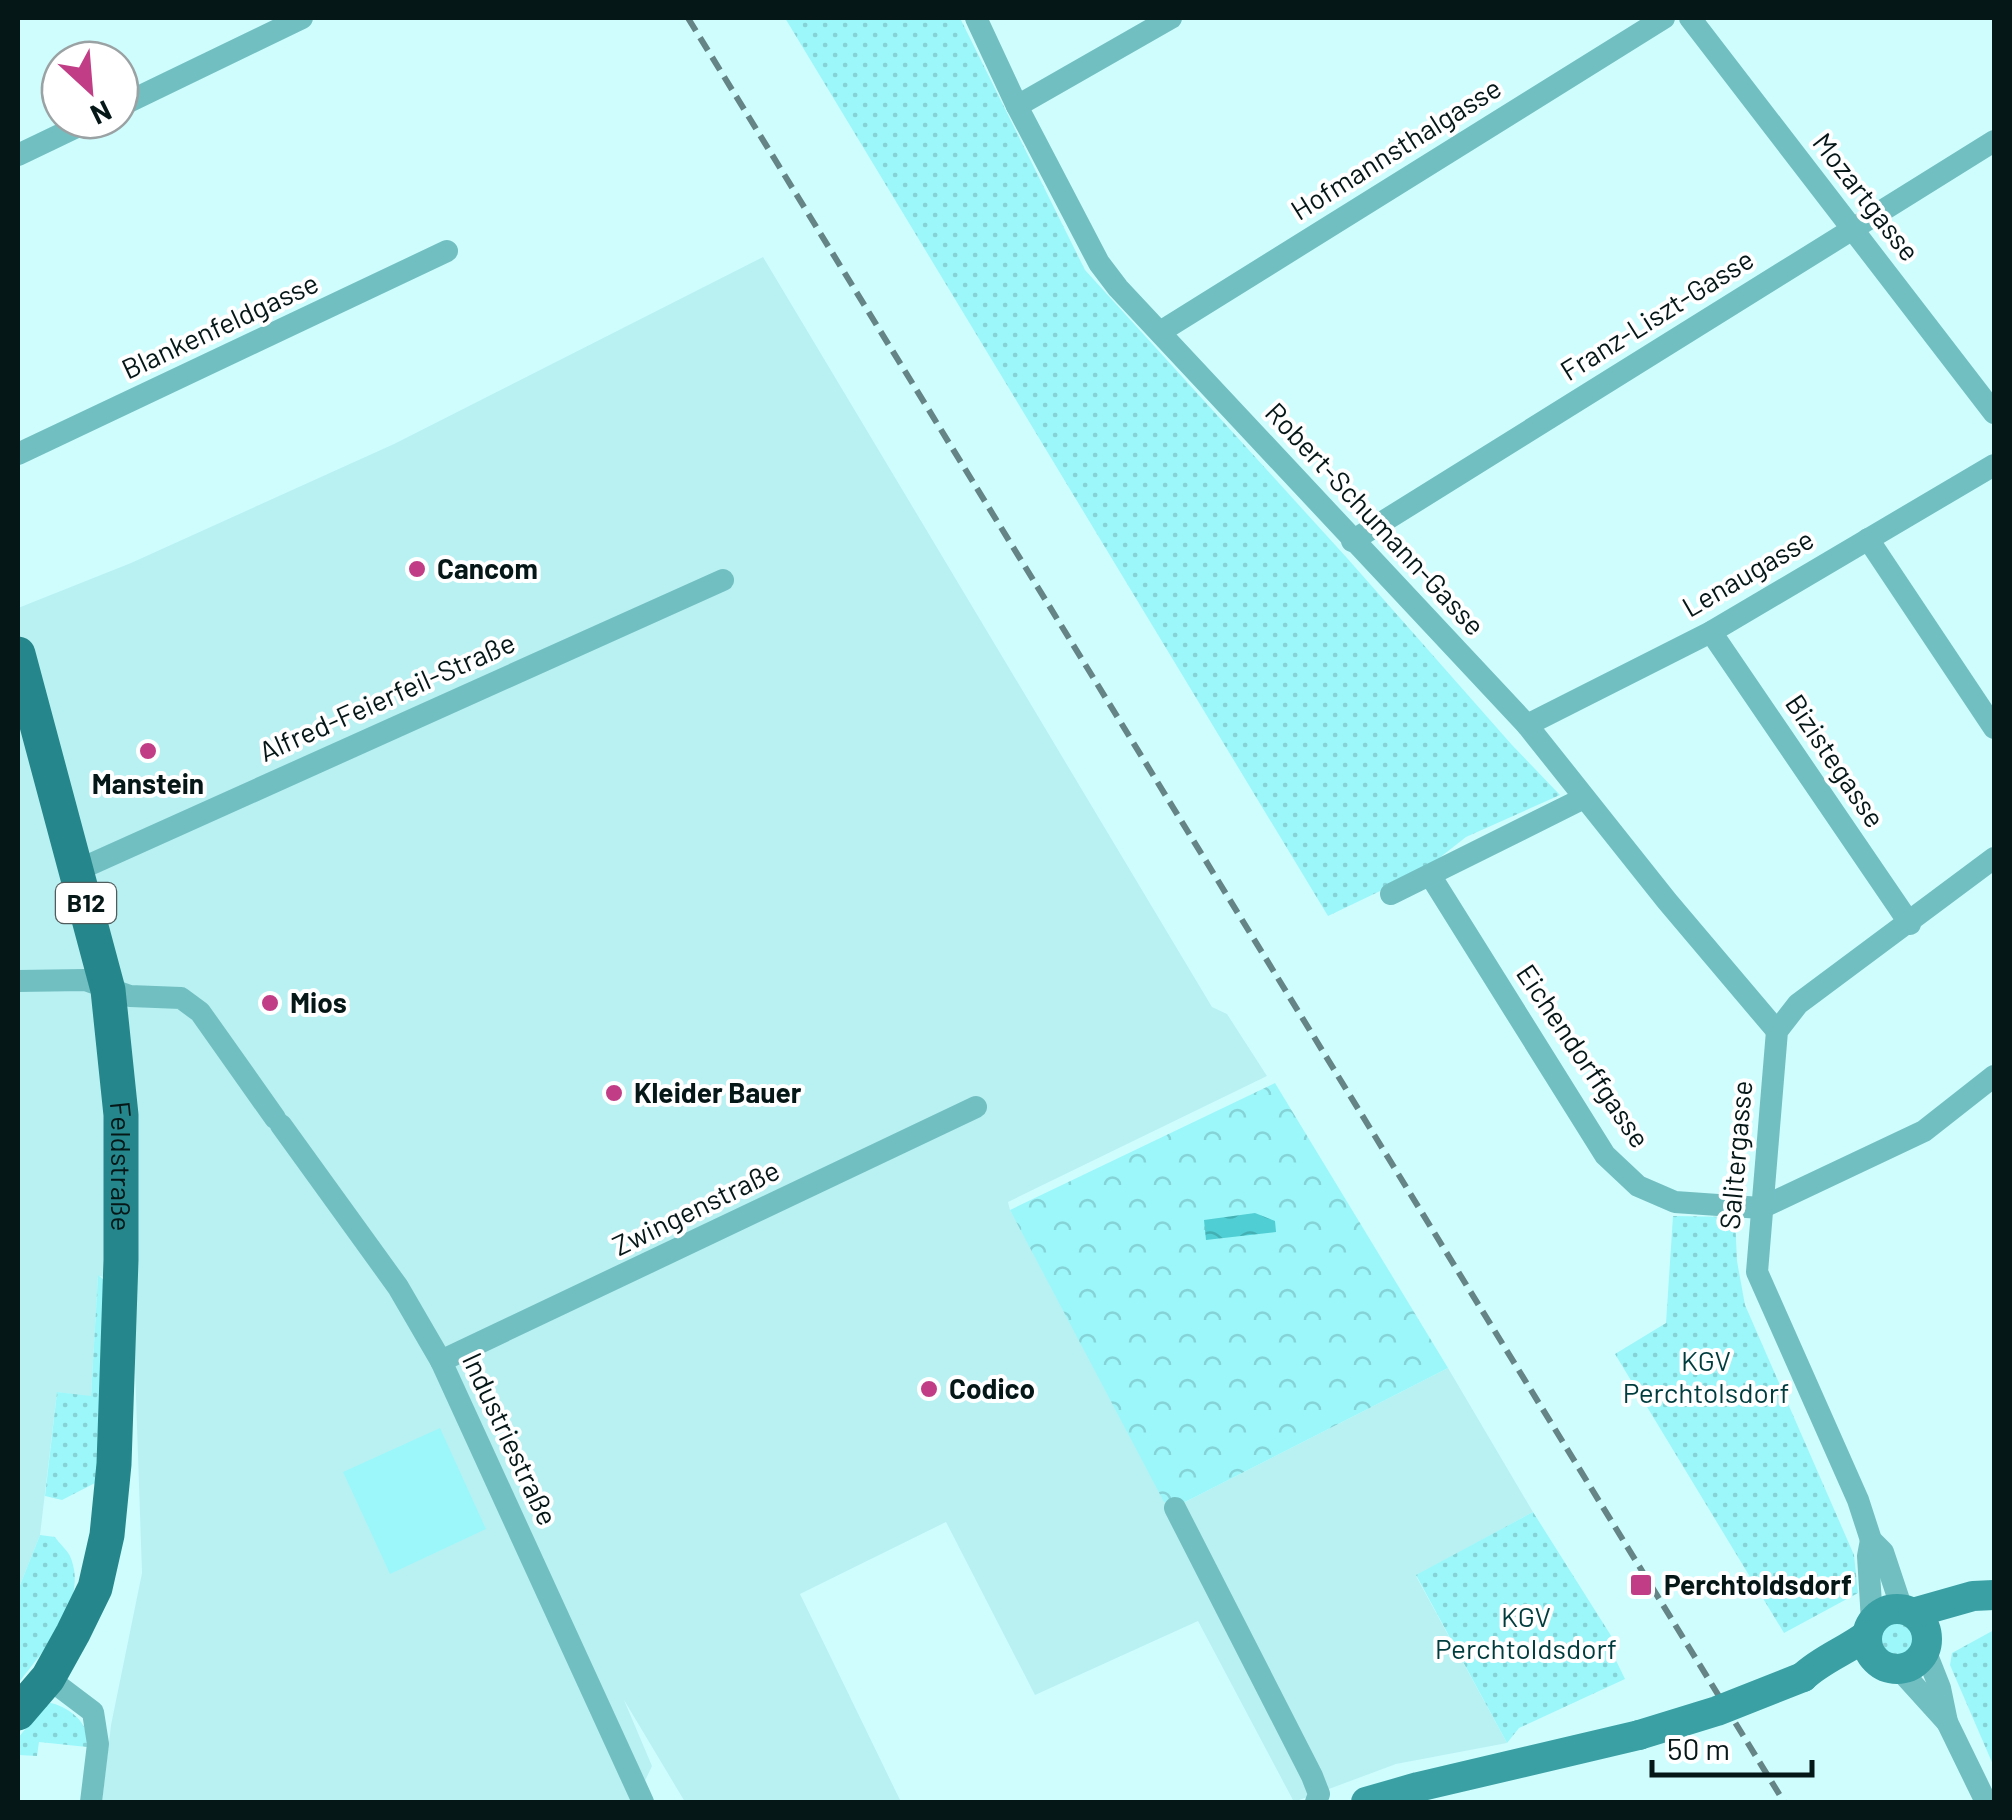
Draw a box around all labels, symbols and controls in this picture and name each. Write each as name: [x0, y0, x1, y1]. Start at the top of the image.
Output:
north arrow: [40, 40, 140, 140]
street label: Hofmannsthalgasse: [1284, 70, 1507, 226]
text: N: [86, 94, 117, 133]
street label: Mozartgasse: [1806, 125, 1927, 267]
street label: Franz-Liszt-Gasse: [1554, 241, 1759, 387]
street label: Blankenfeldgasse: [116, 265, 323, 385]
street label: Robert-Schumann-Gasse: [1259, 395, 1492, 642]
street label: Lenaugasse: [1676, 521, 1819, 623]
place label: Cancom: [437, 551, 538, 585]
marker: Cancom: [406, 558, 428, 580]
street label: Alfred-Feierfeil-Straße: [253, 624, 520, 768]
street label: Bizistegasse: [1779, 687, 1893, 833]
marker: Manstein: [137, 740, 159, 762]
place label: Manstein: [92, 766, 204, 800]
road number: B12: [56, 883, 116, 923]
street label: Eichendorffgasse: [1510, 957, 1658, 1154]
place label: Mios: [290, 985, 347, 1019]
marker: Mios: [259, 992, 281, 1014]
place label: Kleider Bauer: [634, 1075, 802, 1109]
street label: Salitergasse: [1712, 1079, 1758, 1231]
marker: Kleider Bauer: [603, 1082, 625, 1104]
street label: Feldstraße: [104, 1100, 139, 1232]
street label: Zwingenstraße: [607, 1152, 785, 1262]
park label: KGV Perchtolsdorf: [1623, 1343, 1789, 1409]
street label: Industriestraße: [456, 1347, 566, 1530]
place label: Codico: [949, 1371, 1035, 1405]
marker: Codico: [918, 1378, 940, 1400]
place label: Perchtoldsdorf: [1664, 1567, 1852, 1601]
marker: Perchtoldsdorf: [1628, 1572, 1654, 1598]
park label: KGV Perchtoldsdorf: [1435, 1599, 1617, 1665]
scale bar: [1652, 1715, 1812, 1777]
text: 50 m: [1667, 1730, 1730, 1766]

